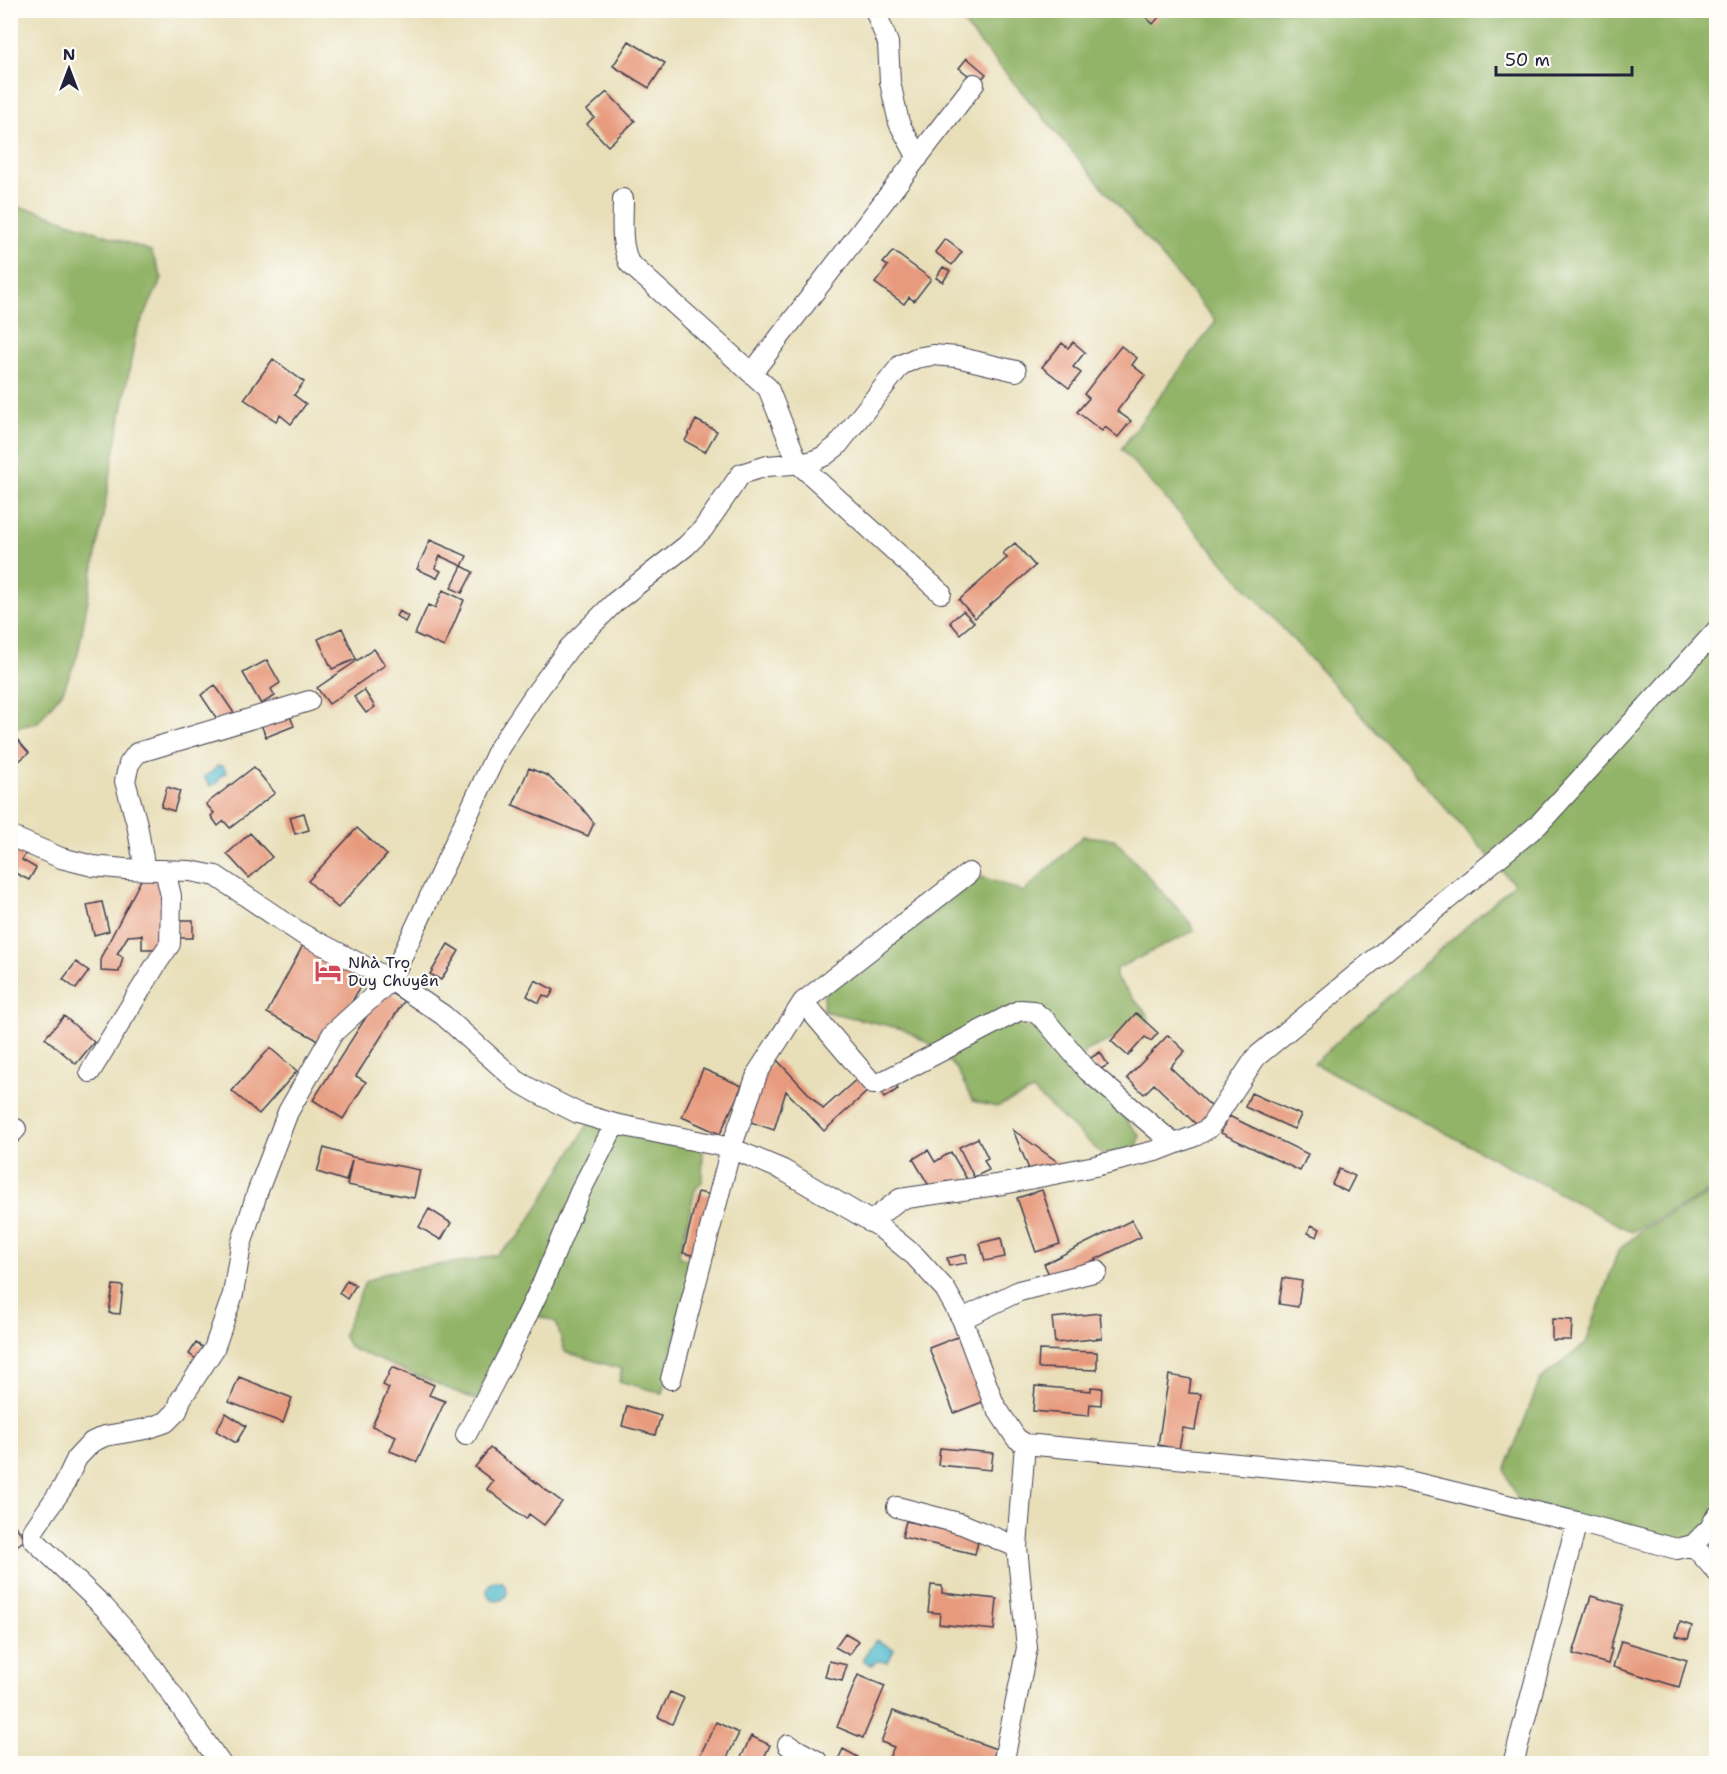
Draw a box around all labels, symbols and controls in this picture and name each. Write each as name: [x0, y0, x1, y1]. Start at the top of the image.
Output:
north arrow: [39, 39, 99, 99]
scale bar: [1496, 39, 1632, 77]
text: N: [63, 44, 75, 65]
text: 50 m: [1505, 48, 1550, 72]
place label: Nhà Trọ Duy Chuyên: [348, 952, 439, 991]
hotel icon: Nhà Trọ Duy Chuyên: [313, 956, 343, 986]

